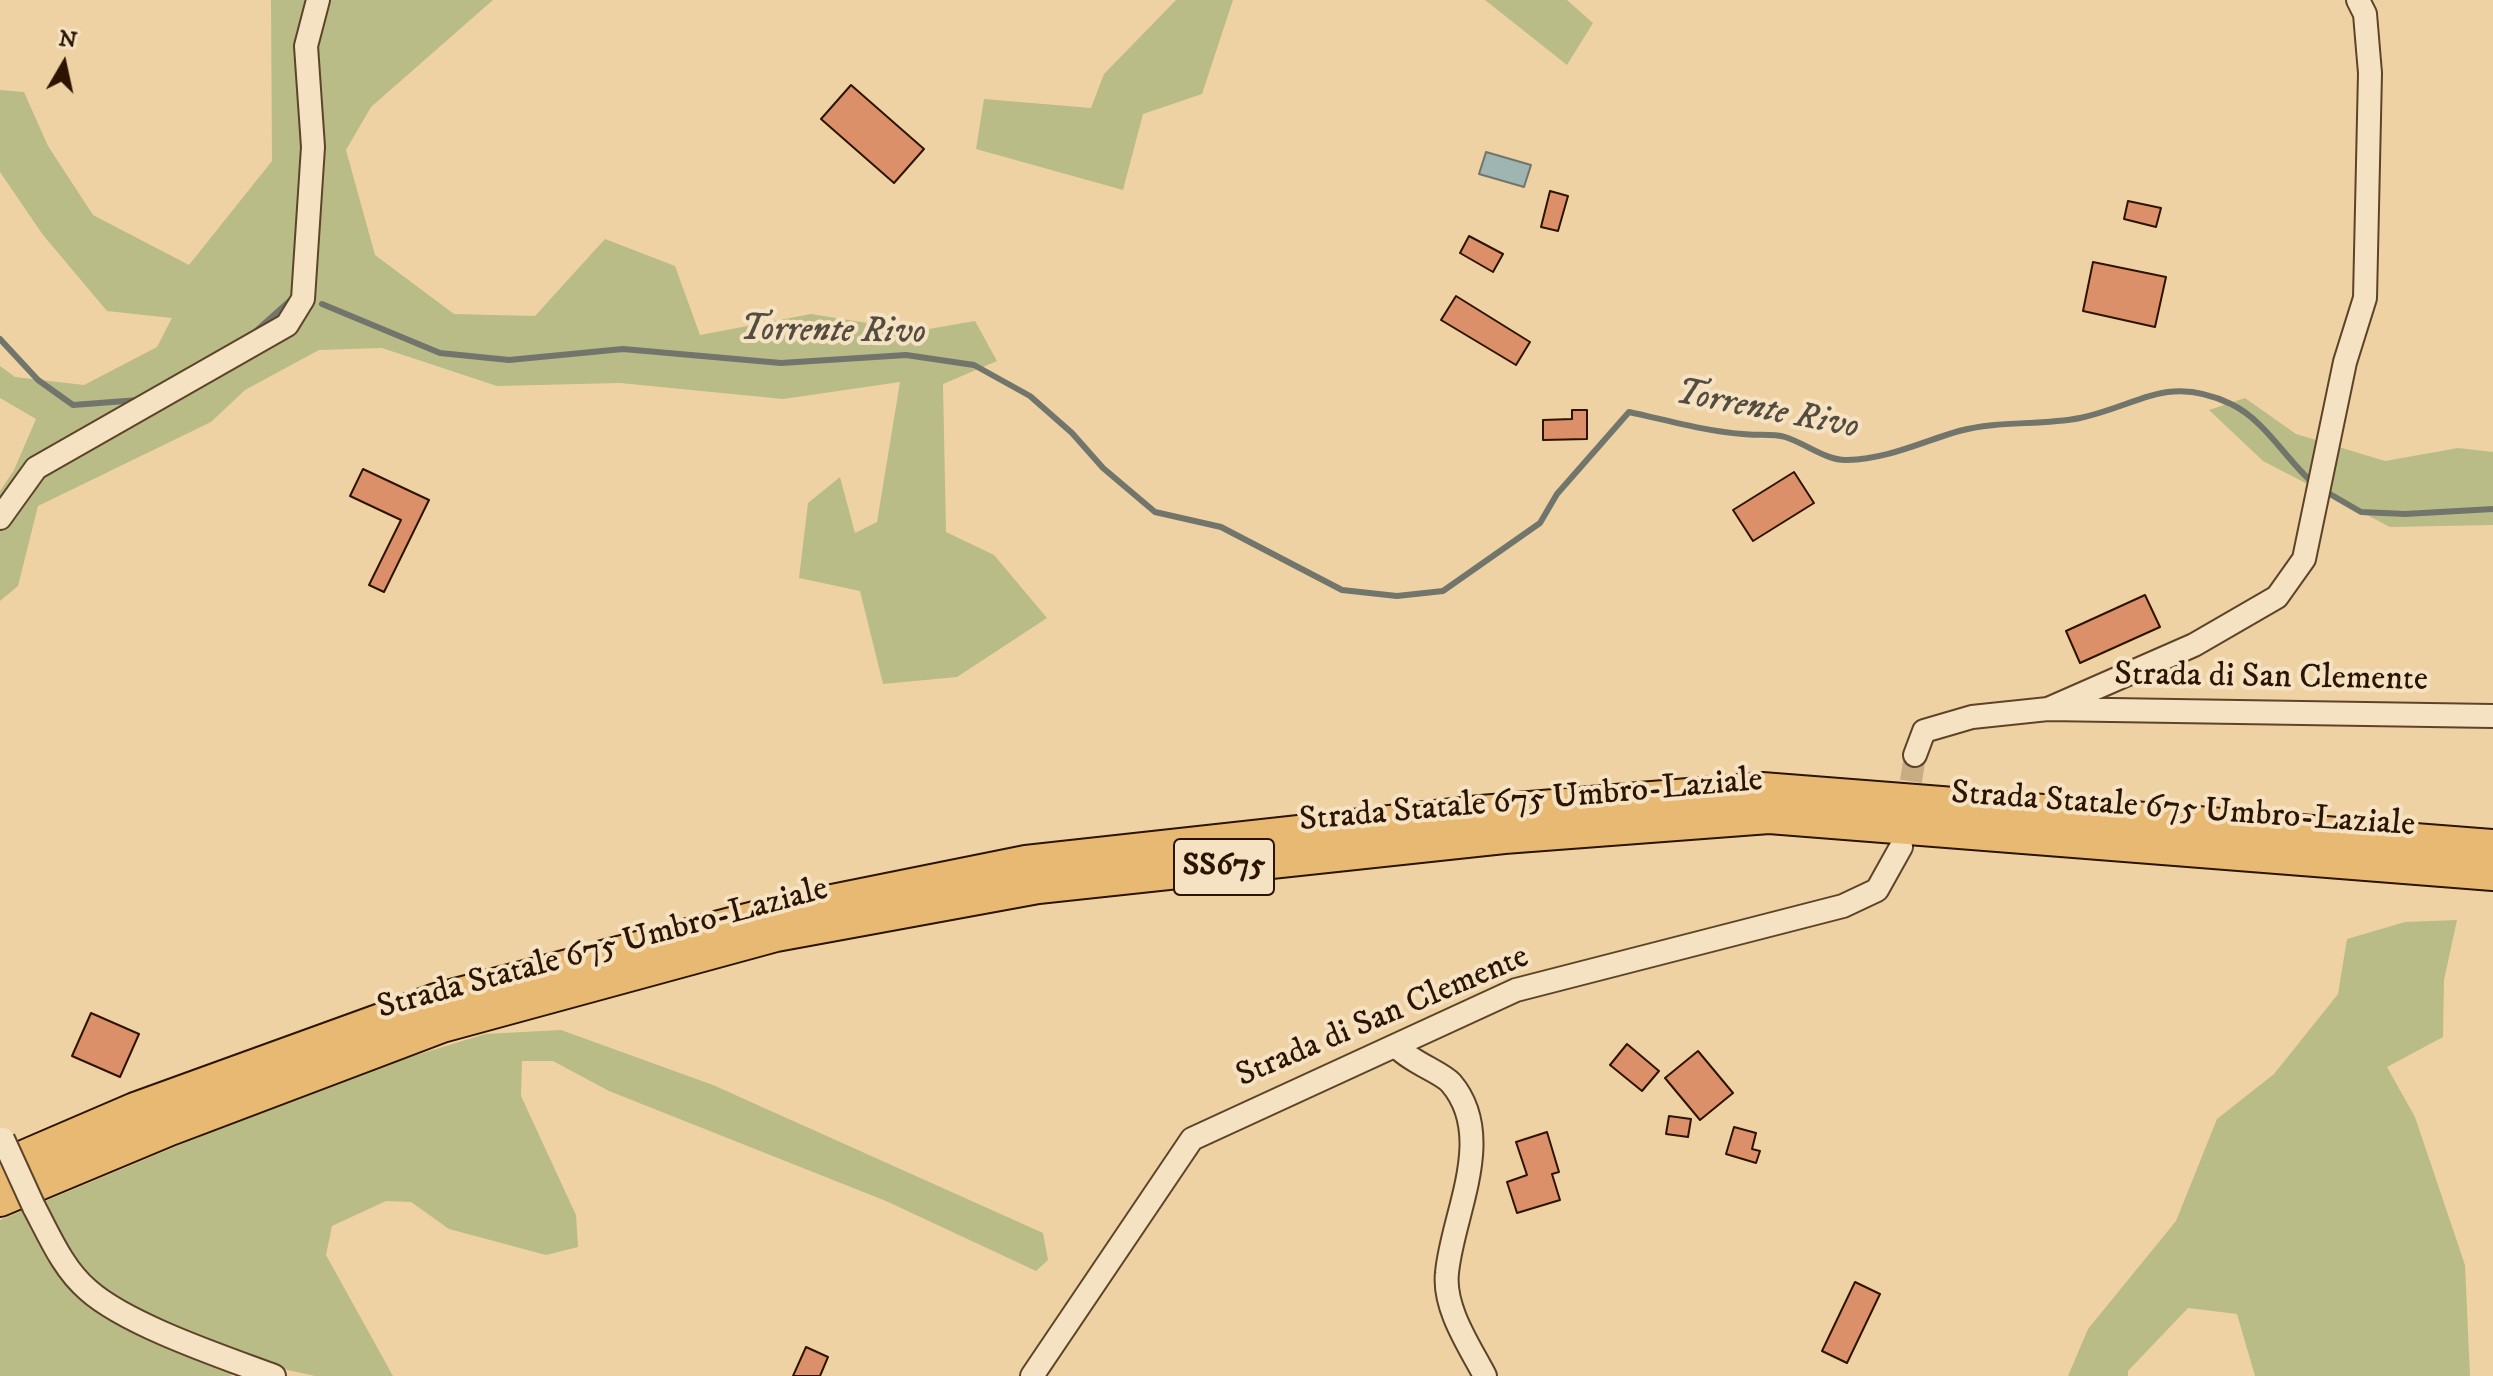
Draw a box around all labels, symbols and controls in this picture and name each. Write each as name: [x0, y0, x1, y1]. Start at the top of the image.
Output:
north arrow: [24, 24, 104, 104]
text: N: [57, 25, 79, 55]
water label: Torrente Rivo: [740, 310, 926, 356]
water label: Torrente Rivo: [1671, 373, 1863, 451]
street label: Strada di San Clemente: [2114, 656, 2428, 702]
street label: Strada Statale 675 Umbro-Laziale: [1298, 761, 1764, 843]
street label: Strada Statale 675 Umbro-Laziale: [1950, 774, 2416, 848]
road number: SS675: [1174, 839, 1274, 895]
street label: Strada Statale 675 Umbro-Laziale: [373, 870, 833, 1030]
street label: Strada di San Clemente: [1231, 938, 1535, 1098]

